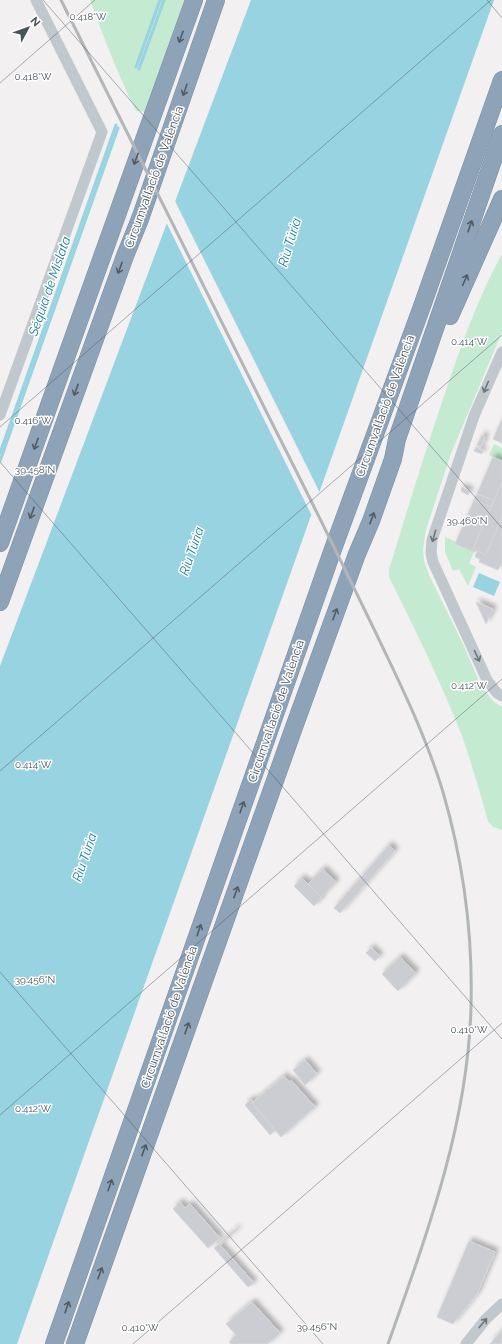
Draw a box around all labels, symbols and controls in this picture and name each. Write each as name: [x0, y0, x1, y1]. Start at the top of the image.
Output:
north arrow: [8, 8, 48, 48]
text: 0.418°W: [70, 11, 107, 22]
text: N: [28, 14, 43, 29]
one-way arrow: [177, 30, 184, 43]
text: 0.418°W: [15, 71, 52, 82]
one-way arrow: [181, 83, 189, 95]
street label: Circumval·lació de València: [122, 104, 186, 250]
one-way arrow: [132, 152, 140, 164]
water label: Riu Túria: [275, 216, 304, 268]
one-way arrow: [466, 220, 474, 232]
water label: Séquia de Mislata: [25, 234, 74, 339]
one-way arrow: [116, 262, 124, 274]
one-way arrow: [462, 275, 469, 287]
street label: Circumval·lació de València: [353, 333, 417, 479]
text: 0.414°W: [451, 336, 488, 347]
one-way arrow: [482, 381, 490, 393]
one-way arrow: [72, 384, 79, 397]
text: 0.416°W: [15, 415, 52, 426]
one-way arrow: [31, 438, 39, 450]
text: 39.458°N: [15, 464, 55, 475]
one-way arrow: [28, 506, 35, 519]
one-way arrow: [369, 512, 376, 525]
text: 39.460°N: [447, 515, 487, 526]
water label: Riu Túria: [176, 525, 207, 577]
one-way arrow: [430, 530, 437, 543]
one-way arrow: [332, 609, 340, 621]
street label: Circumval·lació de València: [245, 638, 307, 784]
one-way arrow: [474, 650, 481, 662]
text: 0.412°W: [451, 680, 488, 691]
text: 0.414°W: [15, 759, 52, 770]
one-way arrow: [239, 802, 247, 814]
water label: Riu Túria: [69, 831, 100, 883]
one-way arrow: [232, 886, 240, 898]
one-way arrow: [196, 924, 204, 936]
street label: Circumval·lació de València: [138, 944, 200, 1090]
text: 39.456°N: [15, 974, 55, 985]
one-way arrow: [184, 1022, 192, 1034]
text: 0.410°W: [451, 1024, 488, 1035]
text: 0.412°W: [15, 1103, 52, 1114]
one-way arrow: [141, 1144, 148, 1157]
one-way arrow: [106, 1179, 114, 1191]
one-way arrow: [97, 1267, 105, 1279]
one-way arrow: [63, 1302, 71, 1314]
one-way arrow: [479, 1318, 488, 1329]
text: 39.456°N: [297, 1321, 337, 1332]
text: 0.410°W: [122, 1322, 159, 1333]

